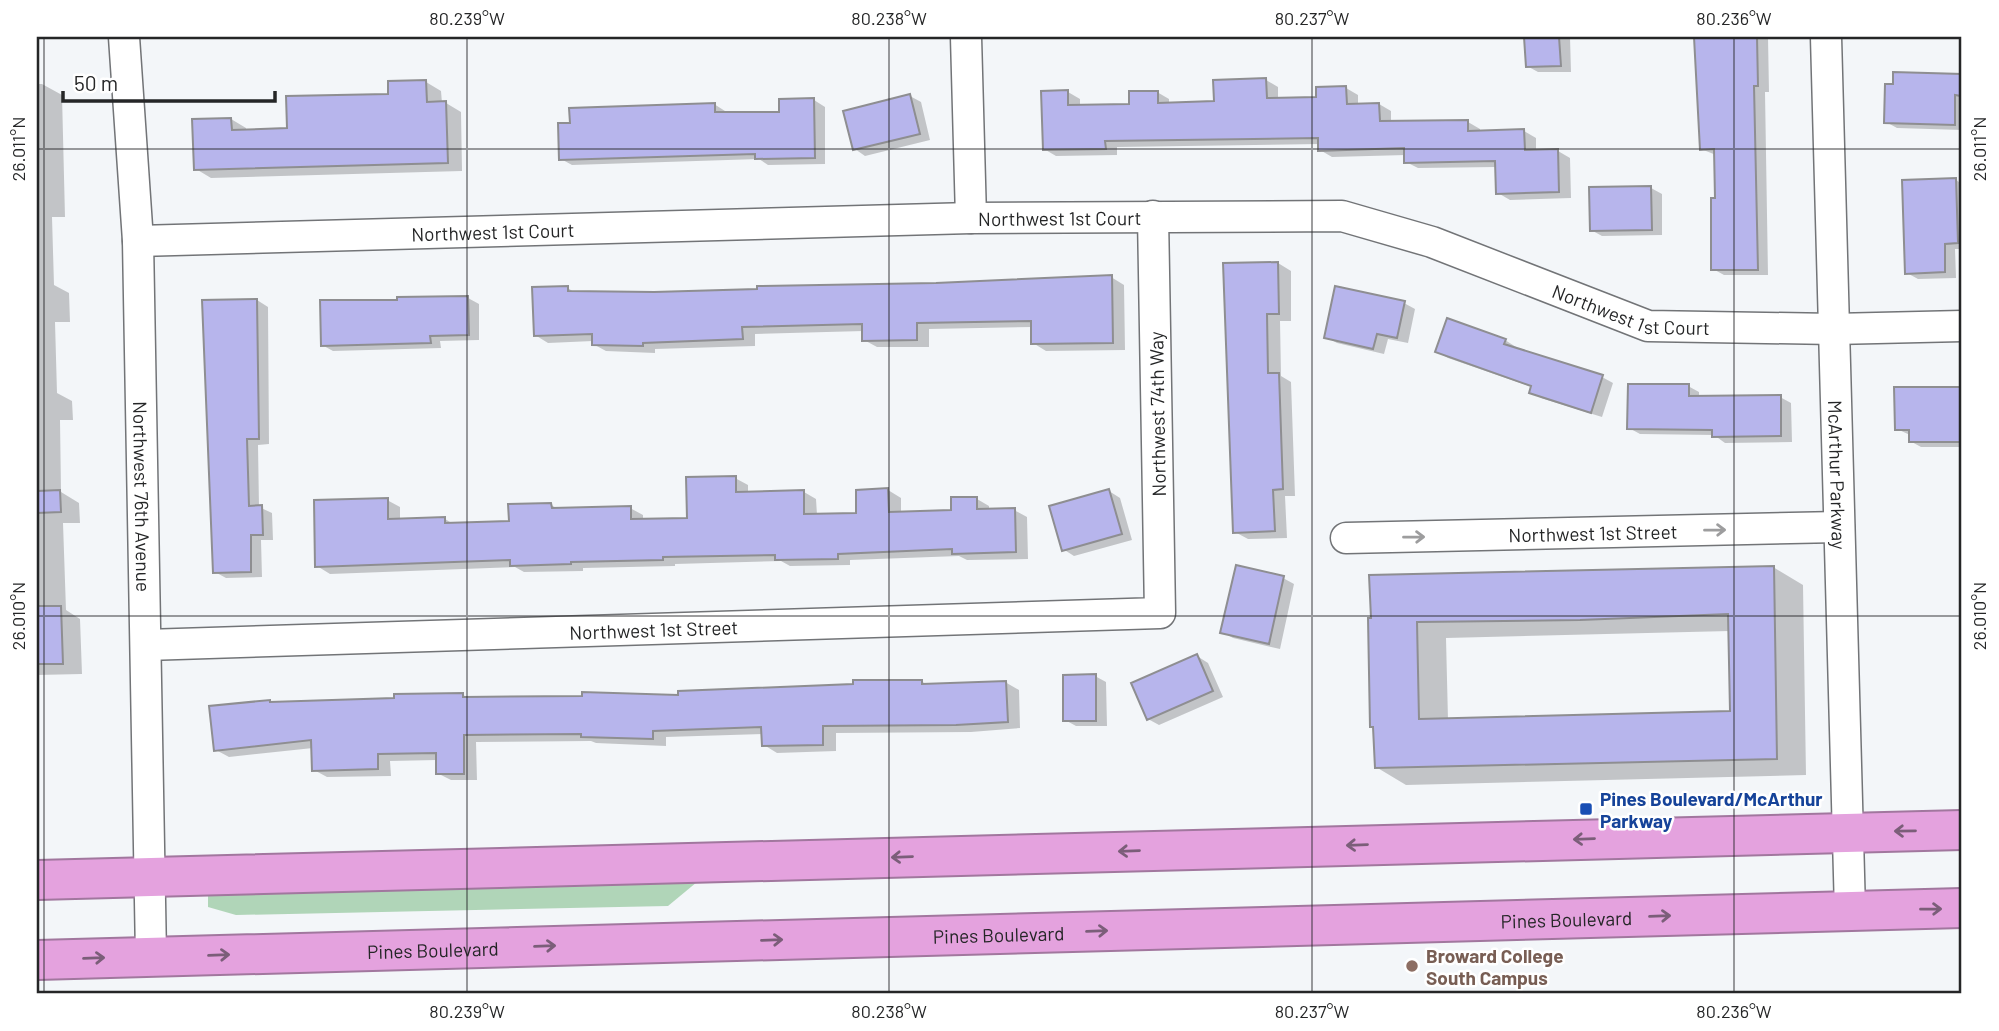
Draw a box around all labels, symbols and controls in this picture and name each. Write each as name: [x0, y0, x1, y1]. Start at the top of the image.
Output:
text: 80.239°W: [429, 7, 505, 29]
text: 80.238°W: [851, 7, 927, 29]
text: 80.237°W: [1275, 7, 1349, 29]
text: 80.236°W: [1696, 7, 1772, 29]
scale bar: [63, 60, 275, 104]
text: 50 m: [74, 70, 118, 95]
text: 26.011°N: [7, 117, 29, 181]
text: 26.011°N: [1968, 117, 1990, 181]
street label: Northwest 1st Court: [978, 206, 1141, 229]
street label: Northwest 1st Court: [411, 217, 575, 245]
street label: Northwest 1st Court: [1549, 279, 1710, 338]
street label: Northwest 74th Way: [1144, 331, 1170, 497]
street label: McArthur Parkway: [1824, 400, 1852, 550]
street label: Northwest 76th Avenue: [129, 401, 156, 592]
street label: Northwest 1st Street: [1508, 519, 1678, 546]
one-way arrow: [1703, 523, 1726, 536]
one-way arrow: [1402, 530, 1425, 544]
text: 26.010°N: [7, 582, 29, 650]
text: 26.010°N: [1968, 582, 1990, 650]
street label: Northwest 1st Street: [569, 615, 739, 643]
place label: Pines Boulevard/McArthur Parkway: [1600, 787, 1823, 832]
marker: Pines Boulevard/McArthur Parkway: [1578, 801, 1594, 817]
one-way arrow: [1894, 824, 1917, 838]
one-way arrow: [1573, 832, 1596, 846]
one-way arrow: [1345, 838, 1368, 852]
one-way arrow: [1118, 845, 1141, 858]
one-way arrow: [891, 851, 914, 864]
one-way arrow: [1919, 902, 1942, 916]
street label: Pines Boulevard: [1500, 905, 1633, 932]
one-way arrow: [1648, 910, 1671, 923]
street label: Pines Boulevard: [933, 921, 1065, 947]
one-way arrow: [1086, 924, 1109, 938]
one-way arrow: [760, 933, 783, 946]
street label: Pines Boulevard: [367, 936, 499, 963]
one-way arrow: [533, 939, 556, 952]
place label: Broward College South Campus: [1426, 944, 1564, 989]
one-way arrow: [207, 948, 230, 961]
one-way arrow: [82, 952, 105, 965]
marker: Broward College South Campus: [1404, 958, 1420, 974]
text: 80.239°W: [429, 1000, 505, 1022]
text: 80.238°W: [851, 1000, 927, 1022]
text: 80.237°W: [1275, 1000, 1349, 1022]
text: 80.236°W: [1696, 1000, 1772, 1022]

